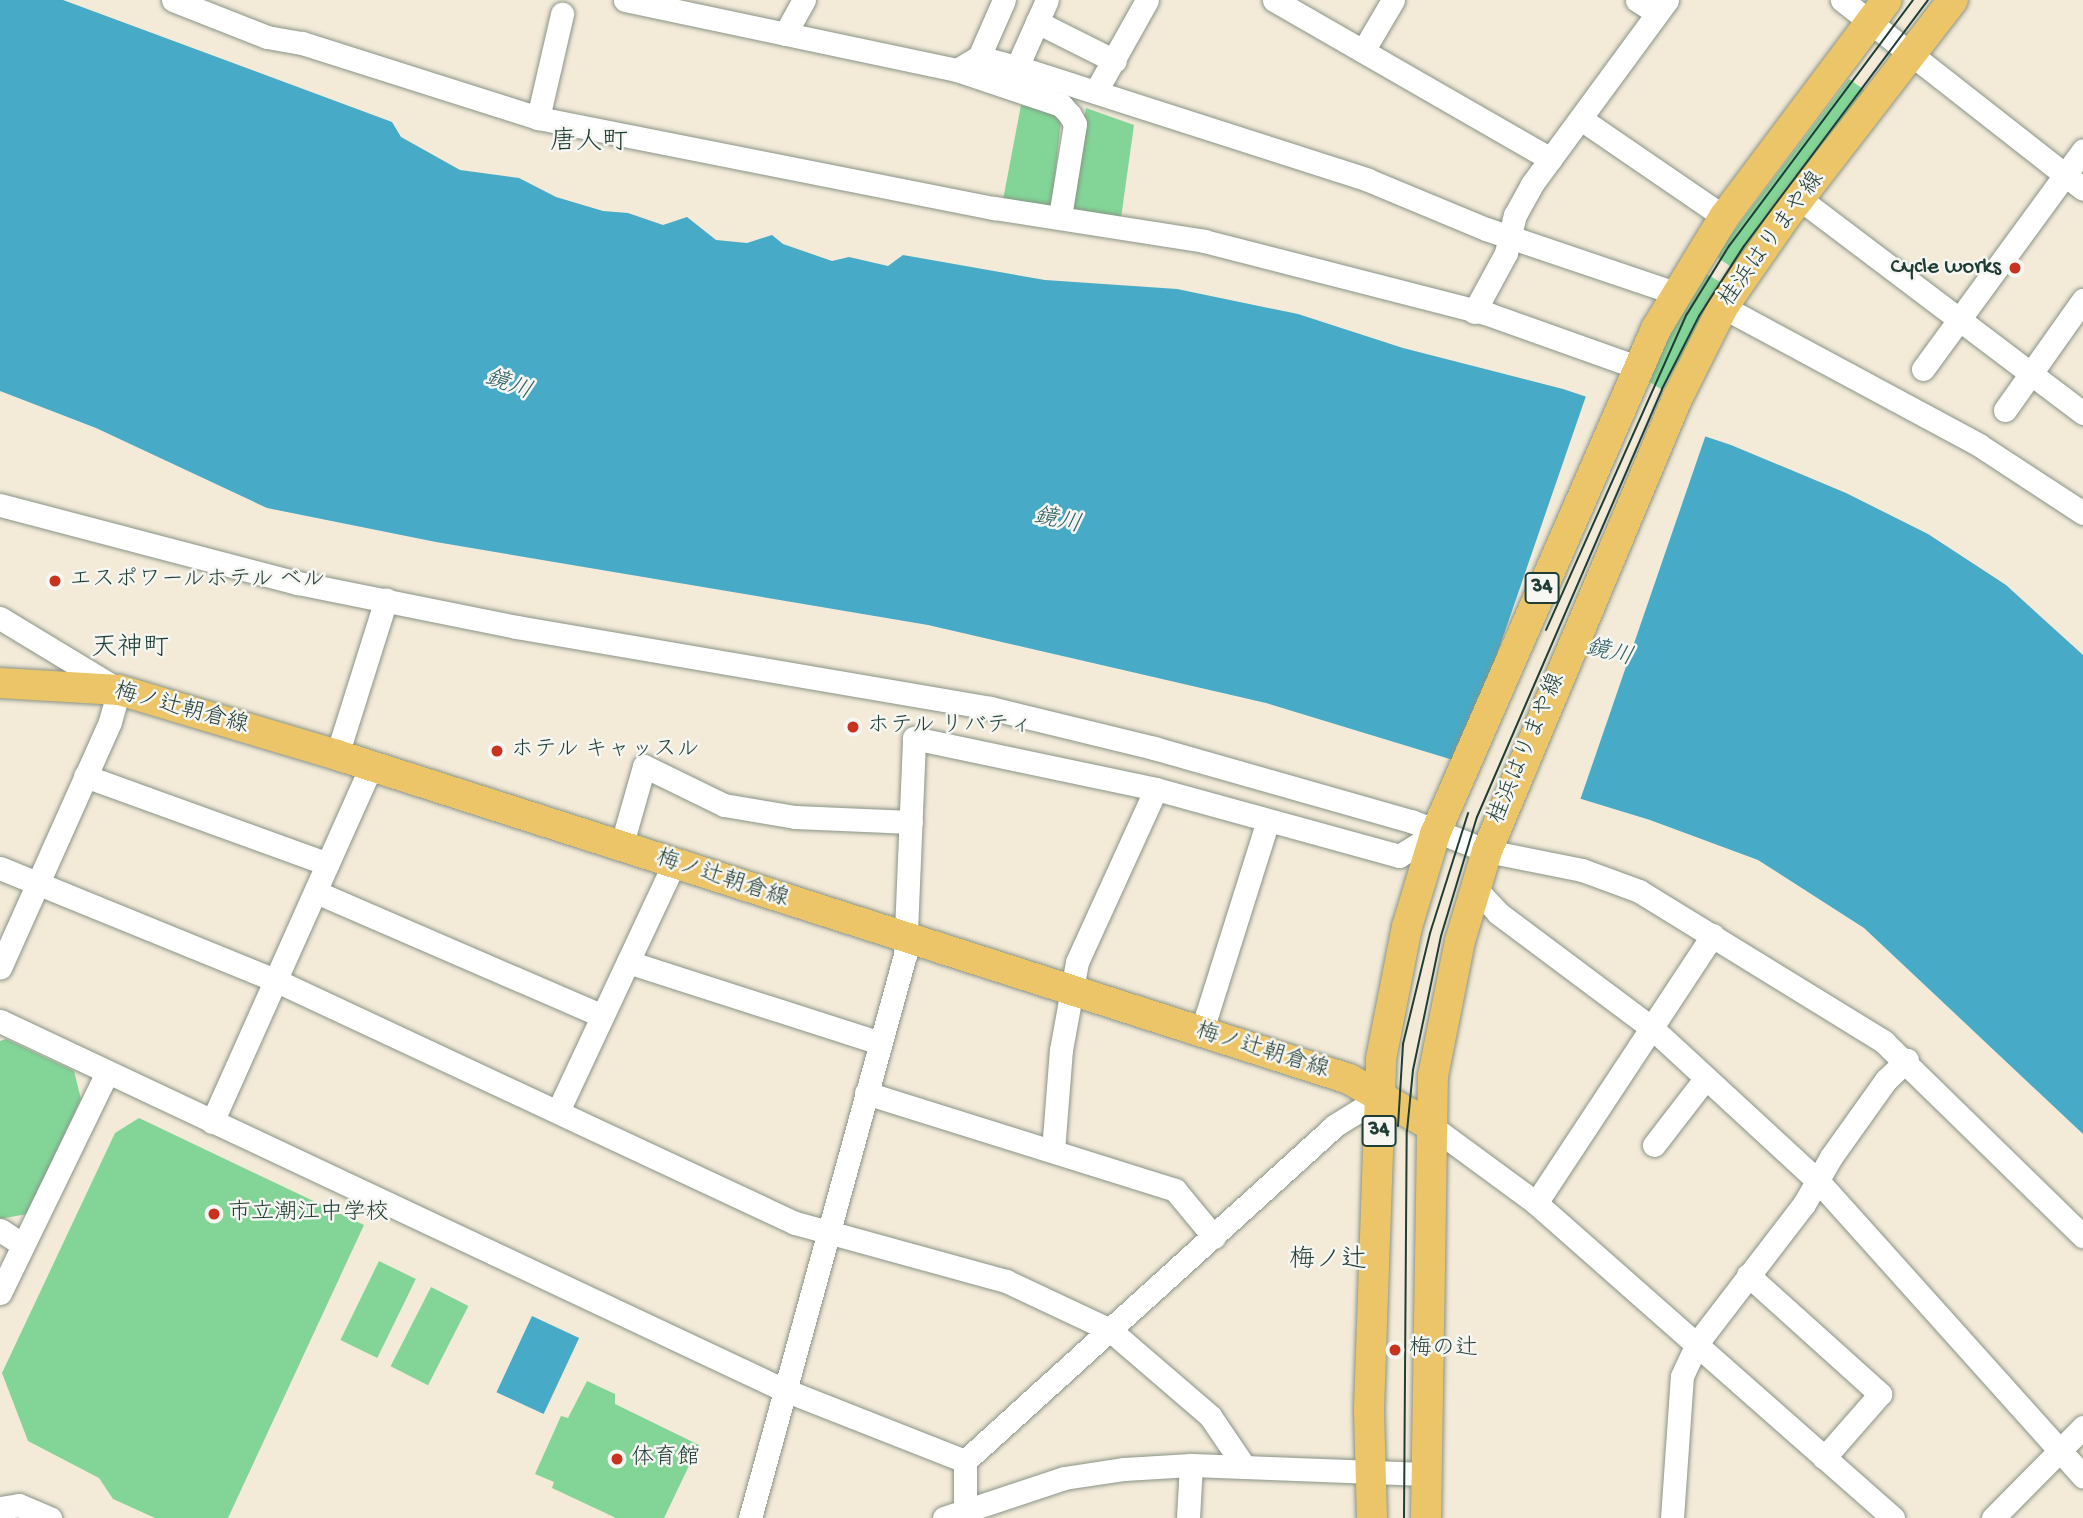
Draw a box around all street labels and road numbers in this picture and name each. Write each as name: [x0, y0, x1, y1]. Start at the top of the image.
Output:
street label: 桂浜はりまや線: [1715, 167, 1831, 313]
road number: 34: [1524, 570, 1560, 606]
street label: 桂浜はりまや線: [1484, 670, 1572, 828]
street label: 梅ノ辻朝倉線: [111, 679, 251, 741]
street label: 梅ノ辻朝倉線: [652, 846, 792, 914]
street label: 梅ノ辻朝倉線: [1192, 1019, 1332, 1085]
road number: 34: [1362, 1114, 1396, 1148]

